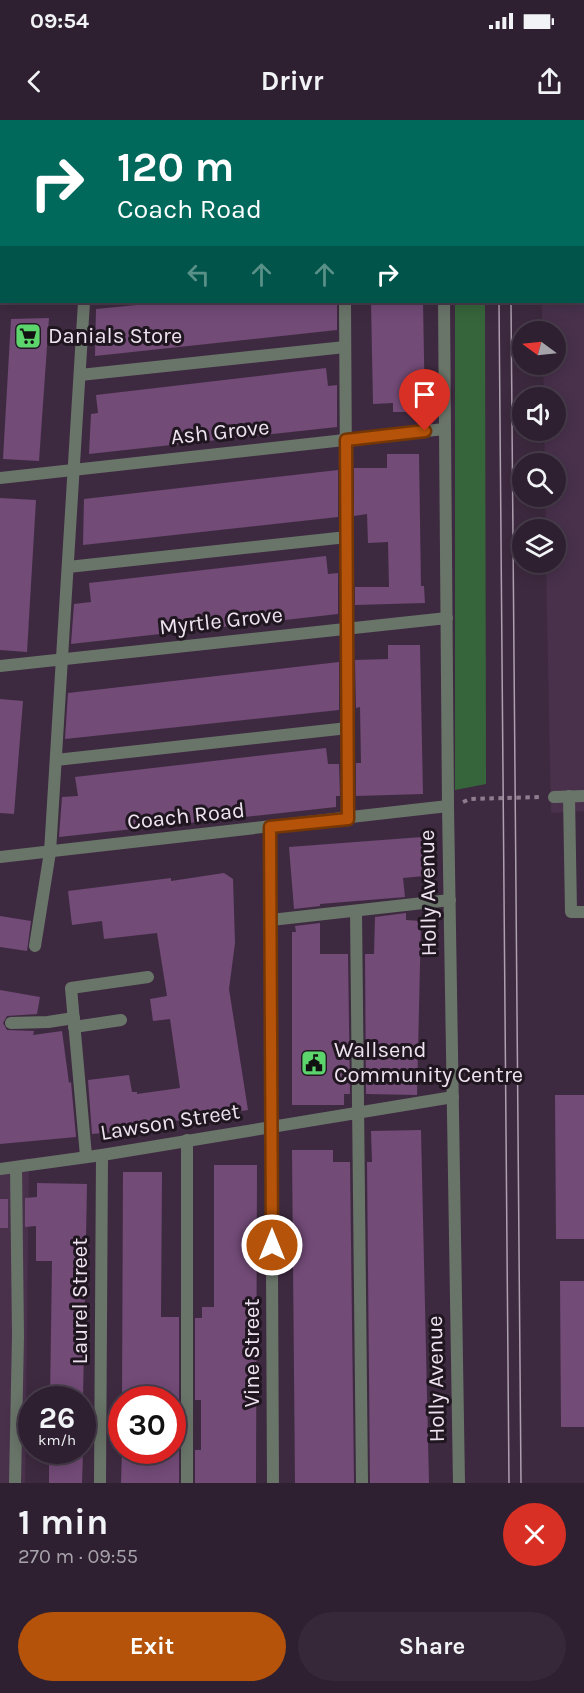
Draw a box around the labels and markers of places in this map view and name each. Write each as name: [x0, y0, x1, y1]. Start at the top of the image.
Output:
supermarket icon: Danials Store: [13, 321, 43, 351]
place label: Danials Store: [48, 323, 182, 349]
pin: [399, 369, 450, 431]
place label: Wallsend Community Centre: [334, 1037, 523, 1088]
public building icon: Wallsend Community Centre: [299, 1048, 329, 1078]

